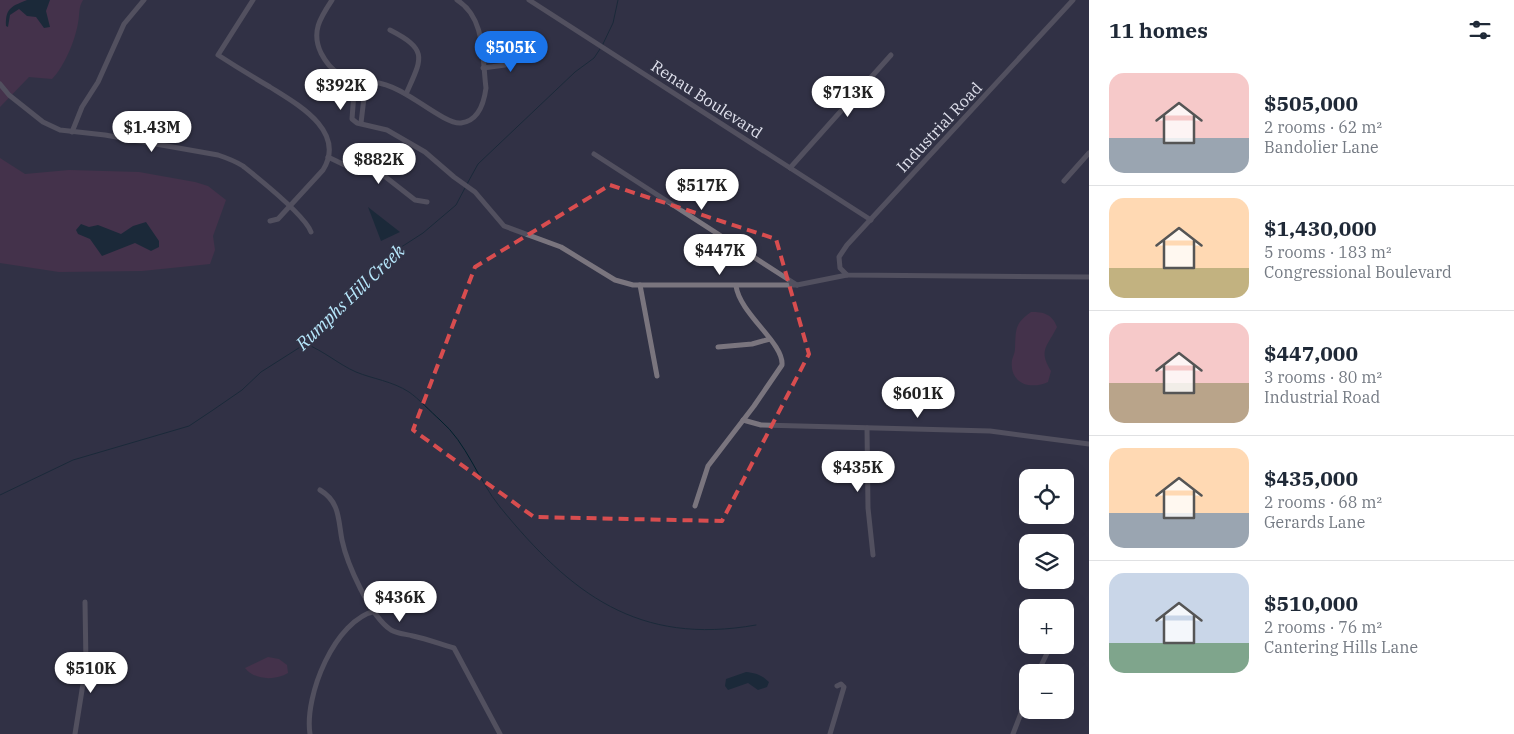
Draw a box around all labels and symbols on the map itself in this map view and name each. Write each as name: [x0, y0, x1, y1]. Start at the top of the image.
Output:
pin: $505K: [476, 30, 546, 73]
street label: Renau Boulevard: [648, 56, 767, 143]
pin: $392K: [306, 68, 376, 111]
pin: $713K: [813, 76, 883, 118]
street label: Industrial Road: [892, 77, 986, 176]
pin: $1.43M: [111, 110, 193, 153]
pin: $882K: [344, 142, 414, 185]
pin: $517K: [667, 168, 737, 211]
pin: $447K: [685, 234, 755, 276]
water label: Rumphs Hill Creek: [290, 239, 410, 356]
pin: $601K: [883, 376, 953, 419]
pin: $435K: [823, 450, 893, 493]
pin: $436K: [365, 580, 435, 623]
pin: $510K: [56, 652, 126, 694]

